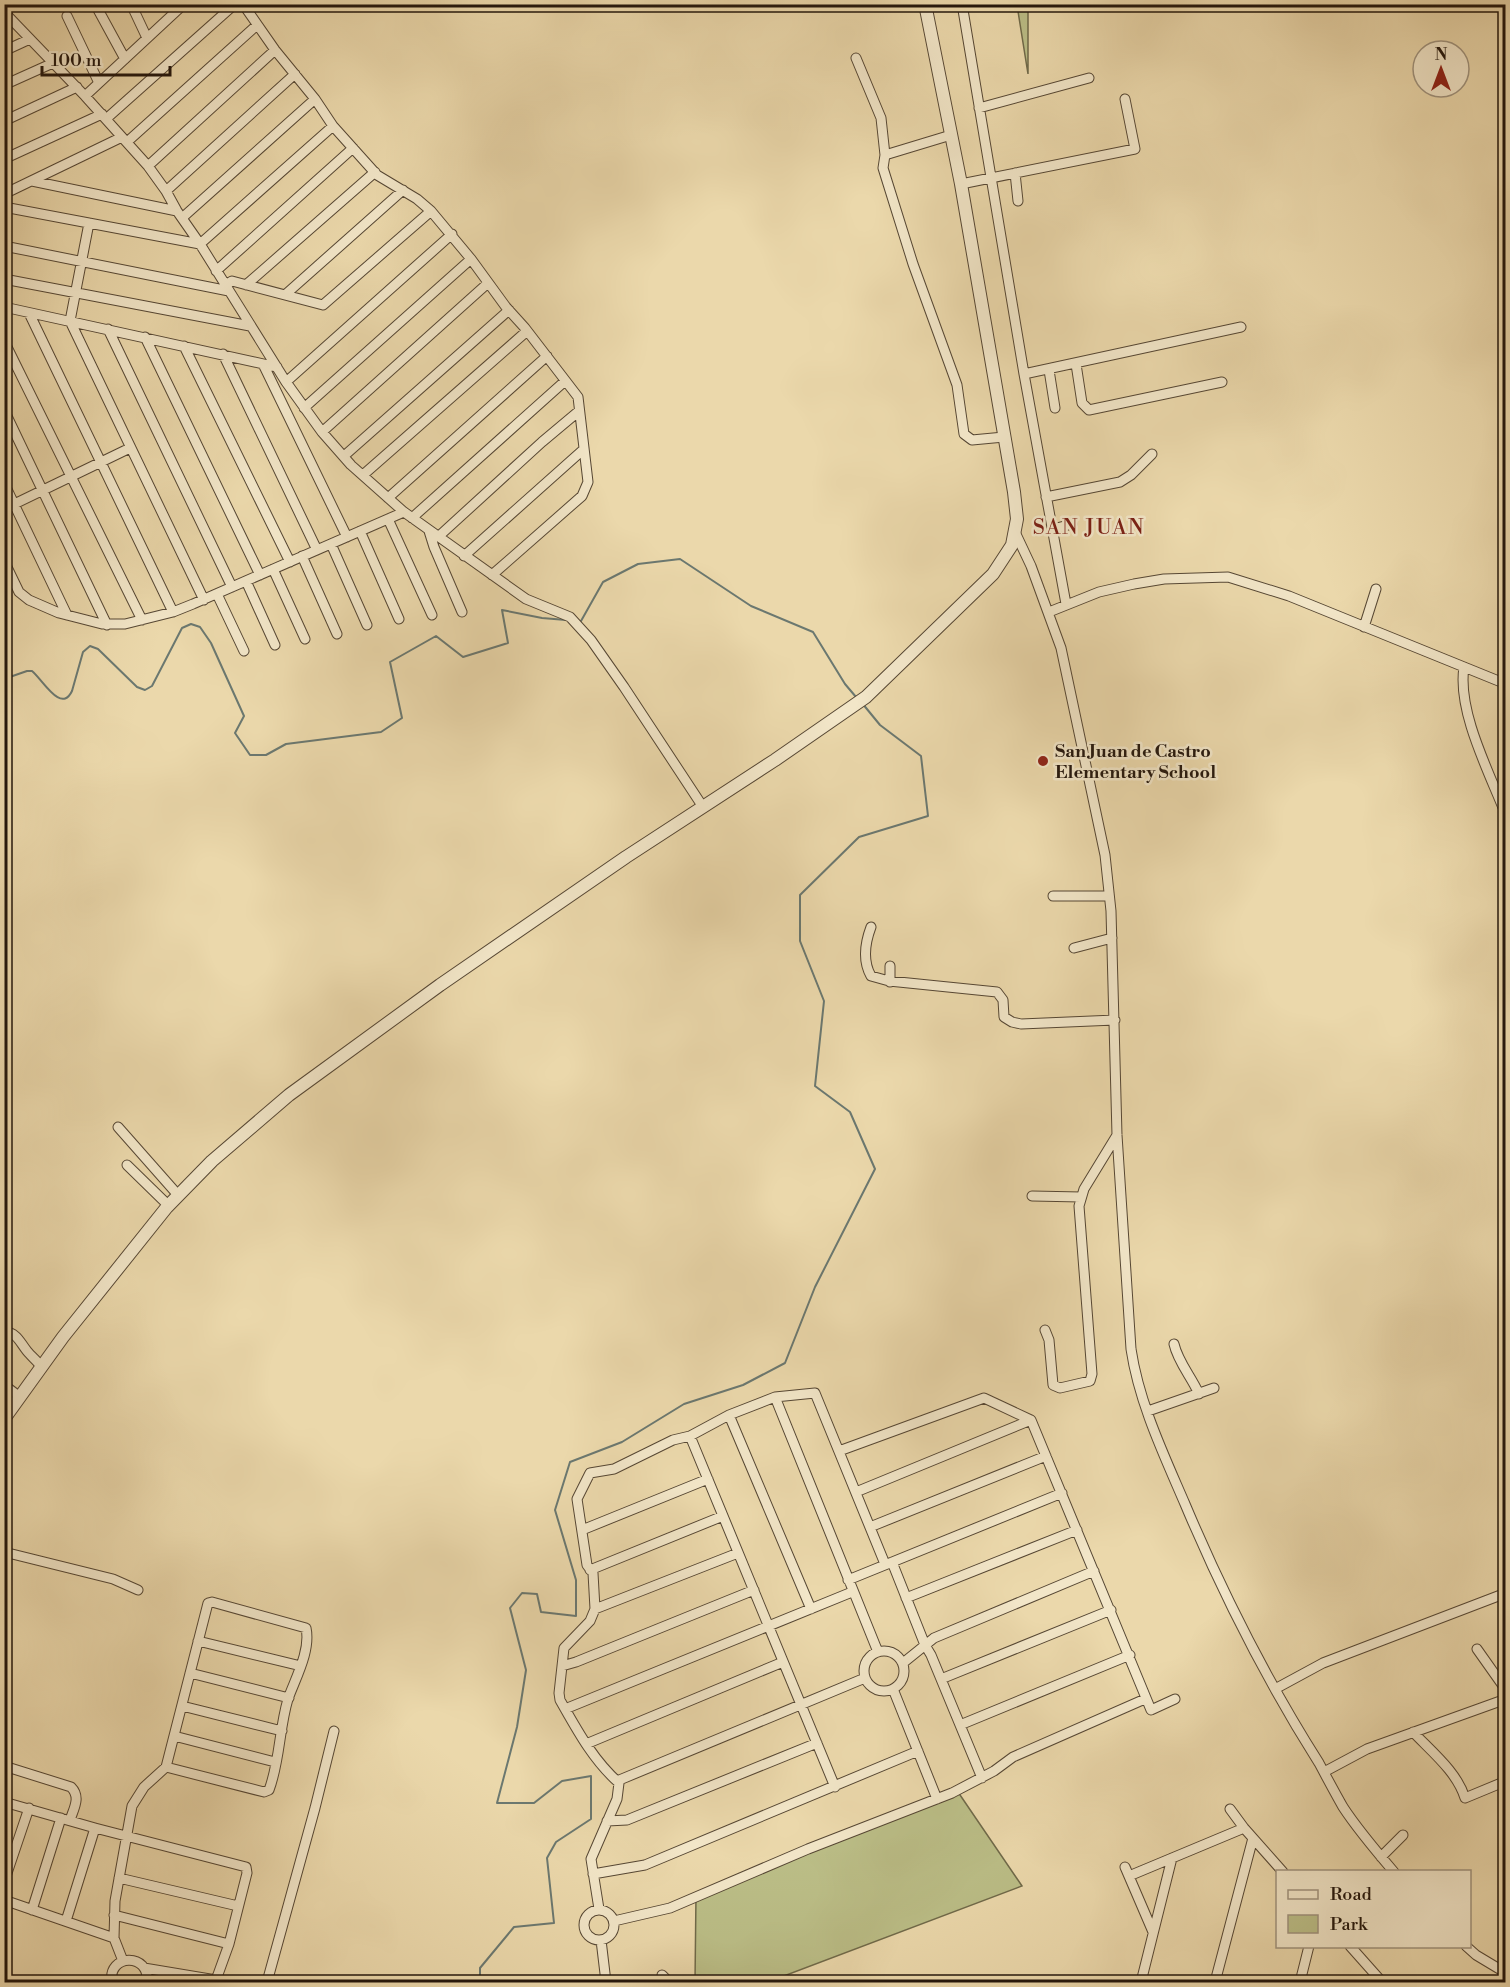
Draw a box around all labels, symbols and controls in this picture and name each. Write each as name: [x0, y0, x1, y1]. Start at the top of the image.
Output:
scale bar: [42, 39, 170, 77]
north arrow: [1411, 39, 1471, 99]
text: N: [1435, 45, 1448, 65]
text: 100 m: [51, 49, 102, 72]
district label: SAN JUAN: [1033, 515, 1145, 541]
place label: San Juan de Castro Elementary School: [1055, 740, 1216, 784]
marker: San Juan de Castro Elementary School: [1036, 754, 1050, 768]
legend: [1276, 1870, 1471, 1948]
text: Road: [1330, 1883, 1373, 1906]
text: Park: [1330, 1913, 1369, 1936]

